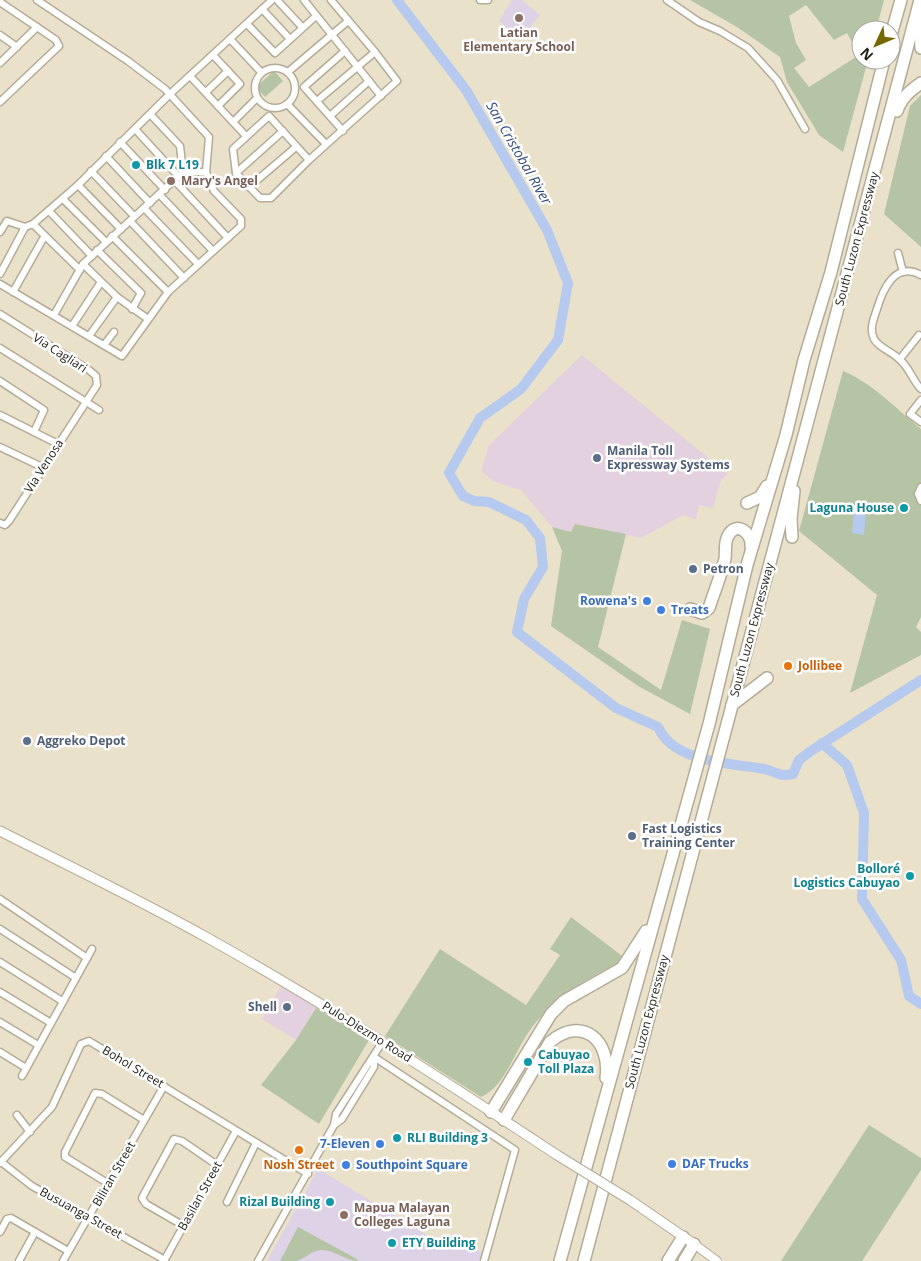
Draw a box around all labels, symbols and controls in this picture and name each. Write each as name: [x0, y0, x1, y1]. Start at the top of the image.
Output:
marker: Latian Elementary School: [513, 12, 525, 24]
north arrow: [851, 20, 901, 70]
place label: Latian Elementary School: [463, 24, 575, 55]
text: N: [855, 44, 877, 65]
water label: San Cristobal River: [482, 98, 557, 208]
place label: Blk 7 L19: [146, 156, 199, 173]
marker: Blk 7 L19: [130, 159, 142, 171]
street label: South Luzon Expressway: [830, 169, 883, 308]
place label: Mary's Angel: [181, 172, 258, 189]
marker: Mary's Angel: [165, 175, 177, 187]
street label: Via Cagliari: [30, 329, 91, 376]
street label: Via Venosa: [20, 436, 67, 496]
place label: Manila Toll Expressway Systems: [607, 442, 730, 473]
marker: Manila Toll Expressway Systems: [591, 452, 603, 464]
place label: Laguna House: [810, 499, 894, 516]
marker: Laguna House: [898, 502, 910, 514]
place label: Petron: [703, 560, 744, 577]
street label: South Luzon Expressway: [725, 560, 778, 699]
marker: Petron: [687, 563, 699, 575]
place label: Rowena's: [580, 592, 637, 609]
marker: Rowena's: [641, 595, 653, 607]
place label: Treats: [671, 601, 709, 618]
marker: Treats: [655, 604, 667, 616]
place label: Jollibee: [797, 657, 842, 674]
marker: Jollibee: [782, 660, 794, 672]
place label: Aggreko Depot: [37, 732, 126, 749]
marker: Aggreko Depot: [21, 735, 33, 747]
place label: Fast Logistics Training Center: [642, 820, 736, 851]
marker: Fast Logistics Training Center: [626, 830, 638, 842]
place label: Bolloré Logistics Cabuyao: [793, 860, 900, 891]
marker: Bolloré Logistics Cabuyao: [904, 870, 916, 882]
street label: South Luzon Expressway: [620, 952, 673, 1091]
street label: Pulo-Diezmo Road: [319, 997, 415, 1066]
place label: Shell: [248, 998, 277, 1015]
marker: Shell: [281, 1001, 293, 1013]
street label: Bohol Street: [99, 1041, 167, 1092]
place label: Cabuyao Toll Plaza: [538, 1046, 594, 1077]
marker: Cabuyao Toll Plaza: [522, 1056, 534, 1068]
place label: RLI Building 3: [407, 1129, 488, 1146]
marker: RLI Building 3: [391, 1132, 403, 1144]
place label: 7-Eleven: [320, 1135, 370, 1152]
street label: Biliran Street: [88, 1138, 139, 1209]
marker: 7-Eleven: [374, 1138, 386, 1150]
marker: Nosh Street: [293, 1144, 305, 1156]
place label: DAF Trucks: [682, 1155, 749, 1172]
place label: Nosh Street: [264, 1156, 334, 1173]
place label: Southpoint Square: [356, 1156, 468, 1173]
street label: Basilan Street: [173, 1158, 226, 1233]
marker: DAF Trucks: [666, 1158, 678, 1170]
marker: Southpoint Square: [340, 1159, 352, 1171]
street label: Busuanga Street: [37, 1183, 126, 1242]
place label: Rizal Building: [239, 1193, 320, 1210]
marker: Rizal Building: [324, 1196, 336, 1208]
place label: Mapua Malayan Colleges Laguna: [354, 1199, 450, 1230]
marker: Mapua Malayan Colleges Laguna: [338, 1209, 350, 1221]
place label: ETY Building: [402, 1234, 476, 1251]
marker: ETY Building: [386, 1237, 398, 1249]

